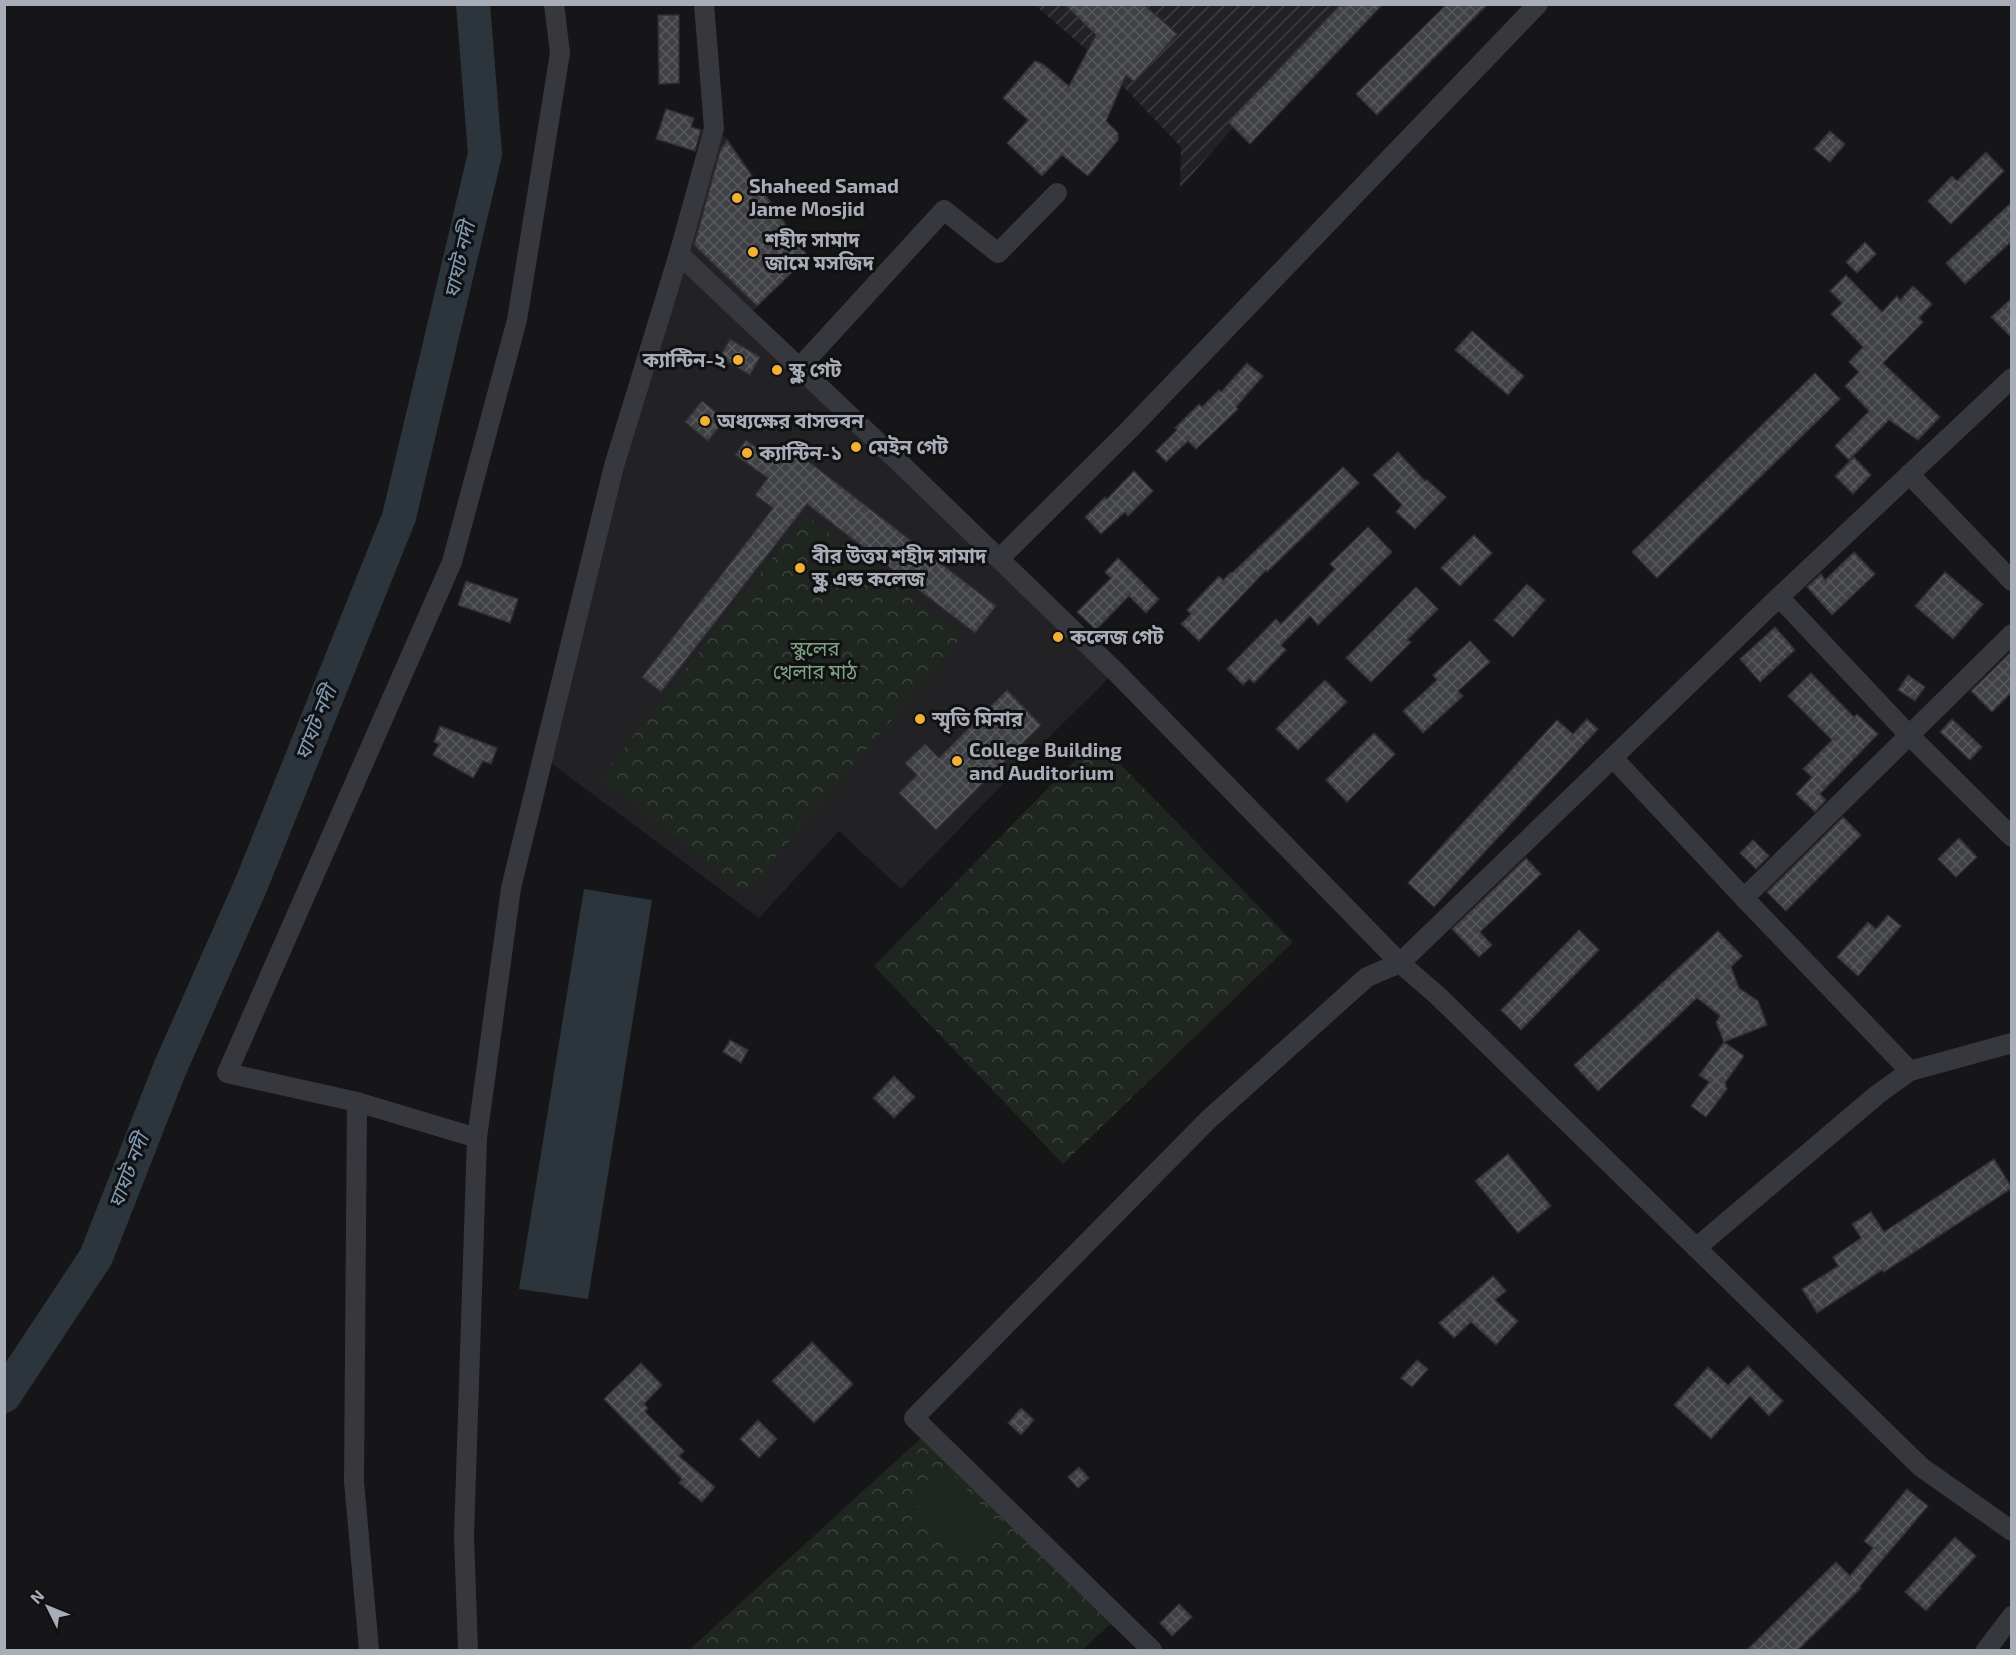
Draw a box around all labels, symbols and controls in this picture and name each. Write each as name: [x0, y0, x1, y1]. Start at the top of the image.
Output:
place label: Shaheed Samad Jame Mosjid: [749, 173, 899, 220]
marker: Shaheed Samad Jame Mosjid: [730, 191, 744, 205]
water label: ঘাঘট নদী: [438, 215, 480, 300]
place label: শহীদ সামাদ জামে মসজিদ: [764, 227, 875, 274]
marker: শহীদ সামাদ জামে মসজিদ: [746, 245, 760, 259]
place label: ক্যান্টিন-২: [642, 347, 726, 371]
marker: ক্যান্টিন-২: [731, 353, 745, 367]
place label: স্কুল গেট: [788, 357, 842, 384]
marker: স্কুল গেট: [770, 363, 784, 377]
place label: অধ্যক্ষের বাসভবন: [716, 408, 864, 432]
marker: অধ্যক্ষের বাসভবন: [698, 414, 712, 428]
place label: মেইন গেট: [868, 434, 949, 458]
place label: ক্যান্টিন-১: [758, 440, 842, 464]
marker: মেইন গেট: [849, 440, 863, 454]
marker: ক্যান্টিন-১: [740, 446, 754, 460]
place label: বীর উত্তম শহীদ সামাদ স্কুল এন্ড কলেজ: [811, 543, 987, 593]
marker: বীর উত্তম শহীদ সামাদ স্কুল এন্ড কলেজ: [793, 561, 807, 575]
place label: কলেজ গেট: [1069, 624, 1165, 648]
marker: কলেজ গেট: [1051, 630, 1065, 644]
park label: স্কুলের খেলার মাঠ: [773, 636, 858, 683]
water label: ঘাঘট নদী: [288, 678, 342, 763]
place label: স্মৃতি মিনার: [931, 706, 1024, 734]
marker: স্মৃতি মিনার: [913, 712, 927, 726]
place label: College Building and Auditorium: [969, 737, 1122, 784]
marker: College Building and Auditorium: [950, 754, 964, 768]
water label: ঘাঘট নদী: [102, 1126, 155, 1211]
north arrow: [18, 1577, 78, 1637]
text: N: [26, 1586, 48, 1607]

